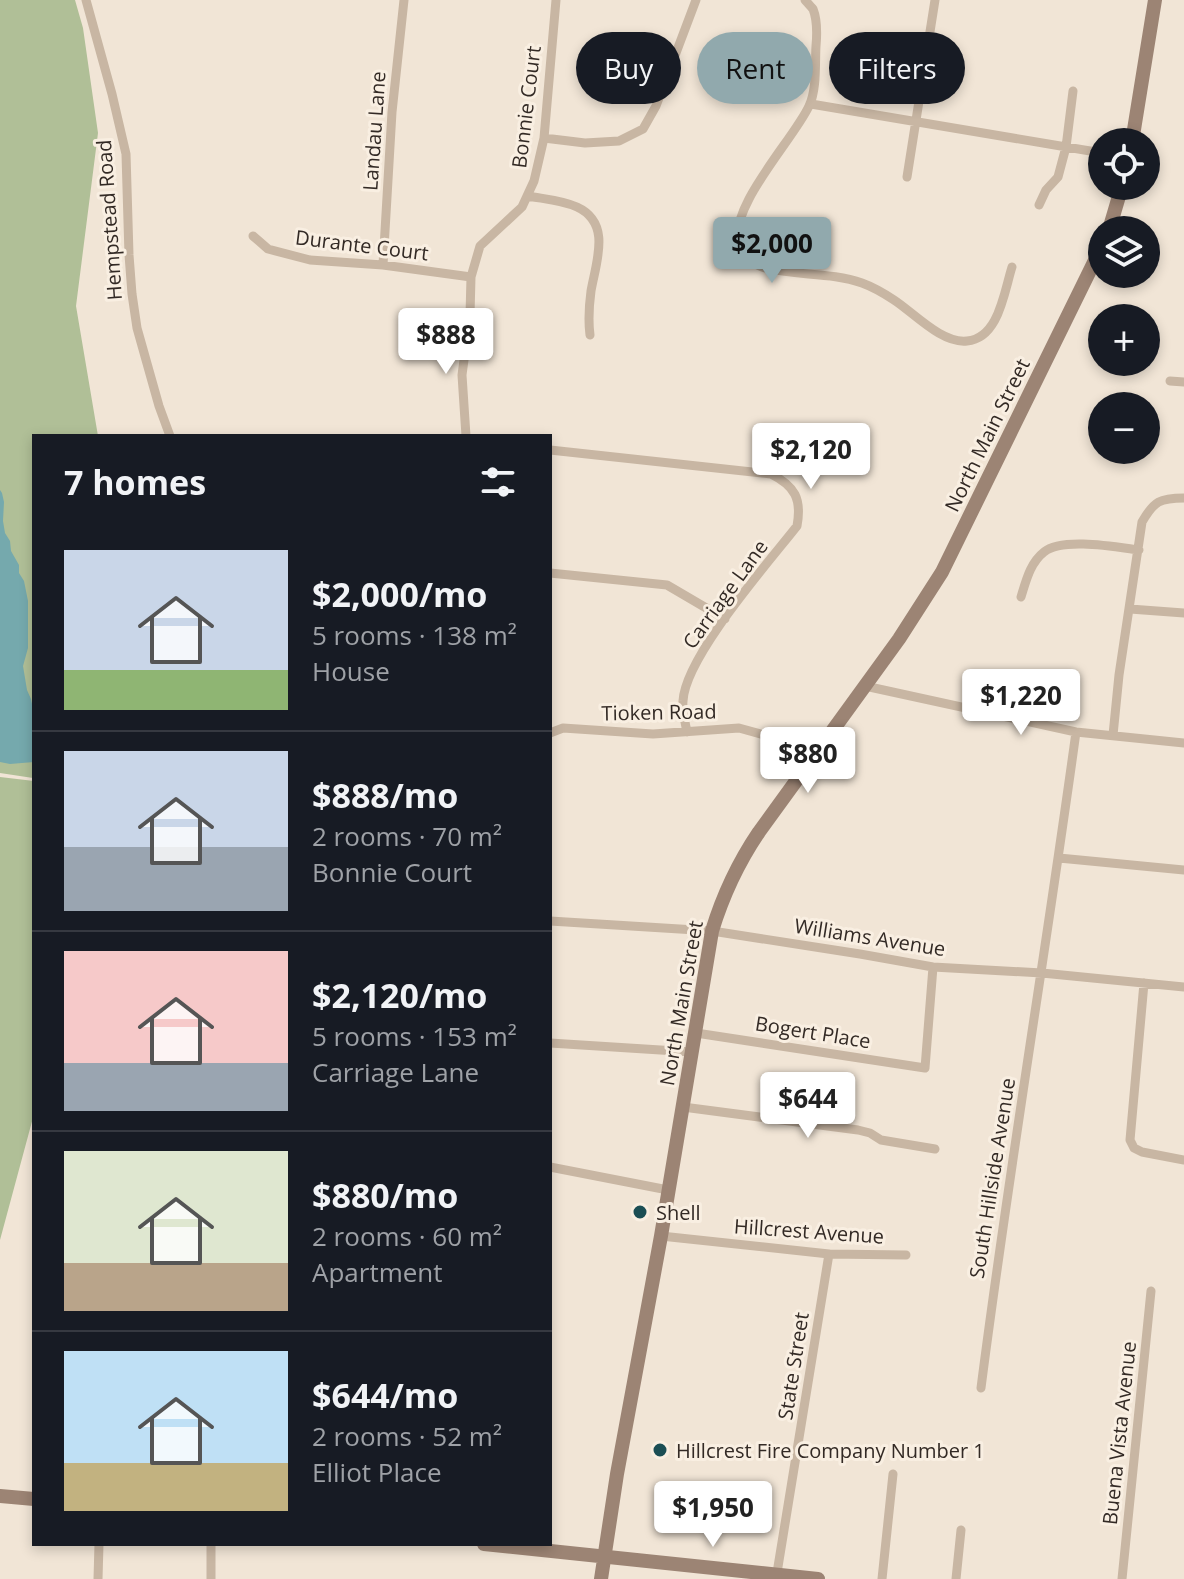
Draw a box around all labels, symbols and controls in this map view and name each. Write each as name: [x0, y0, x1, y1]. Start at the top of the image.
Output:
chip: Buy: [576, 32, 681, 104]
chip: Rent: [697, 32, 813, 104]
chip: Filters: [829, 32, 965, 104]
street label: Bonnie Court: [505, 44, 547, 170]
street label: Landau Lane: [356, 70, 392, 192]
map controls: [1088, 128, 1160, 464]
button: locate: [1088, 128, 1160, 200]
street label: Hempstead Road: [90, 139, 128, 301]
button: layers: [1088, 216, 1160, 288]
pin: $2,000: [707, 217, 837, 285]
street label: Durante Court: [294, 223, 430, 267]
text: $2,000: [731, 225, 813, 261]
button: +: [1088, 304, 1160, 376]
pin: $888: [399, 308, 493, 376]
text: $888: [416, 316, 476, 352]
street label: North Main Street: [938, 354, 1036, 516]
button: −: [1088, 392, 1160, 464]
pin: $2,120: [746, 423, 876, 491]
text: $2,120: [770, 431, 852, 467]
text: 7 homes: [64, 459, 206, 505]
icon: filters: [476, 460, 520, 504]
street label: Carriage Lane: [676, 534, 774, 654]
text: $2,000/mo: [312, 571, 487, 617]
icon: home: [128, 582, 224, 678]
text: 5 rooms · 138 m²: [312, 617, 517, 653]
text: House: [312, 653, 390, 689]
pin: $1,220: [956, 669, 1086, 737]
text: $1,220: [980, 677, 1062, 713]
street label: Tioken Road: [601, 697, 717, 727]
pin: $880: [761, 727, 855, 795]
text: $880: [778, 735, 838, 771]
text: $888/mo: [312, 772, 458, 818]
icon: home: [128, 783, 224, 879]
text: 2 rooms · 70 m²: [312, 818, 502, 854]
text: Bonnie Court: [312, 854, 472, 890]
street label: Williams Avenue: [792, 912, 948, 962]
street label: North Main Street: [653, 918, 709, 1088]
text: $2,120/mo: [312, 972, 487, 1018]
icon: home: [128, 983, 224, 1079]
street label: Bogert Place: [753, 1010, 873, 1054]
text: 5 rooms · 153 m²: [312, 1018, 517, 1054]
text: Carriage Lane: [312, 1054, 479, 1090]
pin: $644: [761, 1072, 855, 1140]
street label: South Hillside Avenue: [963, 1076, 1021, 1280]
text: $644: [778, 1080, 838, 1116]
text: $880/mo: [312, 1172, 458, 1218]
icon: home: [128, 1183, 224, 1279]
place label: Shell: [656, 1199, 701, 1226]
marker: Shell: [631, 1203, 649, 1221]
street label: Hillcrest Avenue: [733, 1212, 885, 1250]
text: 2 rooms · 60 m²: [312, 1218, 502, 1254]
text: Apartment: [312, 1254, 443, 1290]
street label: State Street: [771, 1310, 815, 1422]
street label: Buena Vista Avenue: [1096, 1340, 1142, 1526]
text: $644/mo: [312, 1372, 458, 1418]
icon: home: [128, 1383, 224, 1479]
text: 2 rooms · 52 m²: [312, 1418, 502, 1454]
place label: Hillcrest Fire Company Number 1: [676, 1437, 985, 1464]
marker: Hillcrest Fire Company Number 1: [651, 1441, 669, 1459]
text: Elliot Place: [312, 1454, 442, 1490]
pin: $1,950: [648, 1481, 778, 1549]
text: $1,950: [672, 1489, 754, 1525]

